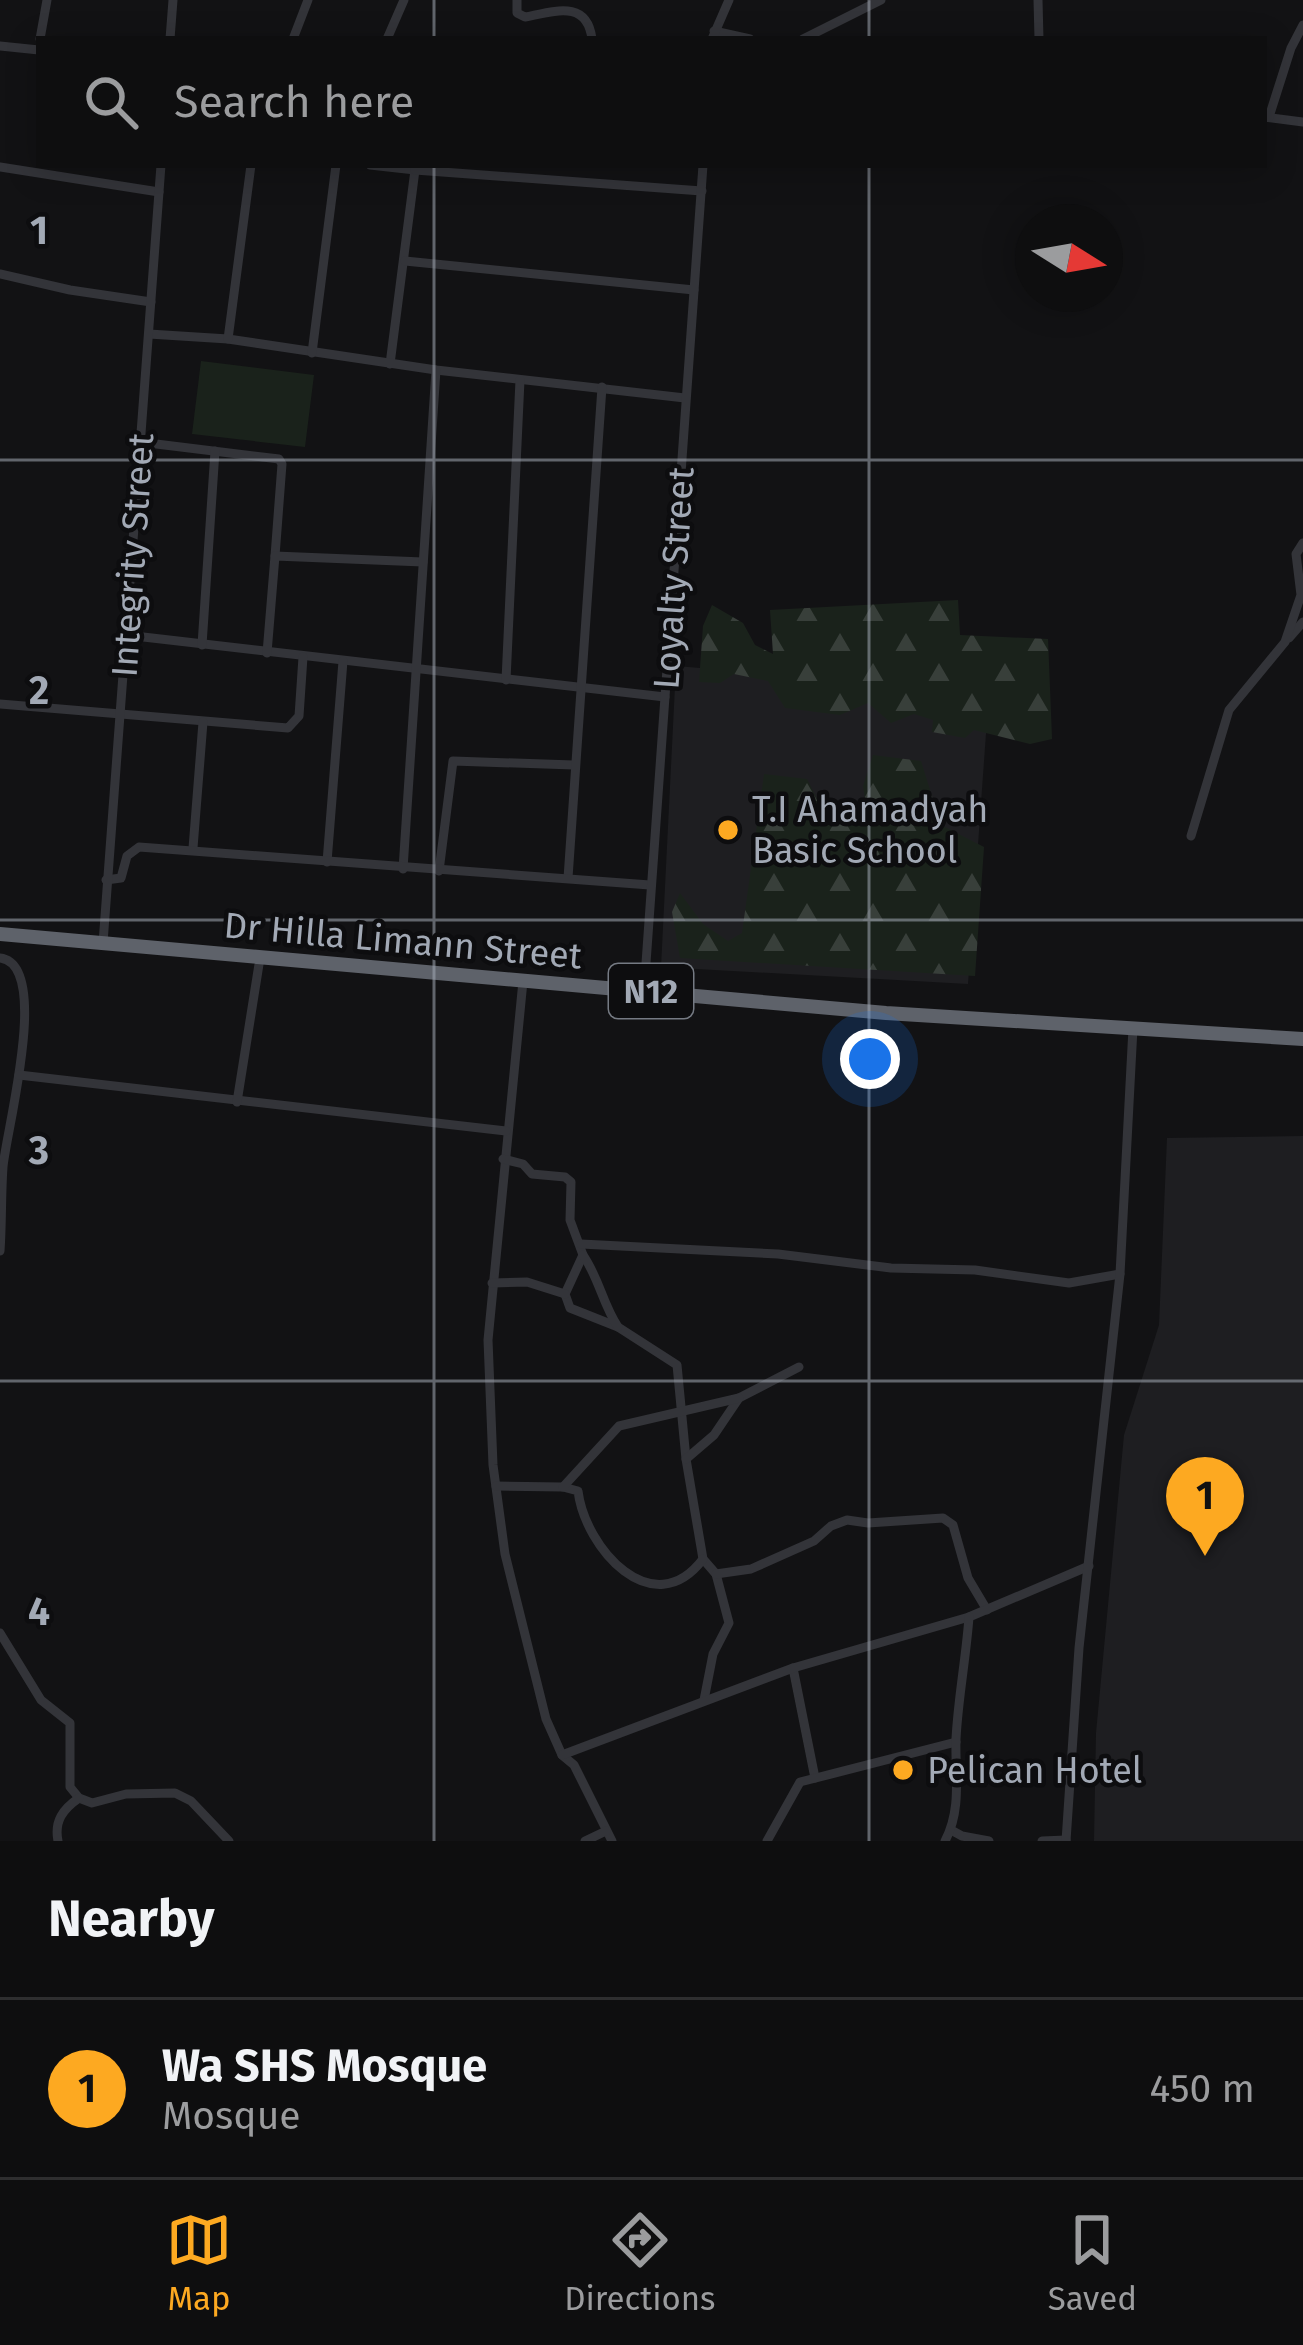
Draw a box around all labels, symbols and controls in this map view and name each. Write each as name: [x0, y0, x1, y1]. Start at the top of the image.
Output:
search box: [36, 36, 1267, 168]
icon: search: [78, 69, 144, 135]
text: Search here: [174, 75, 414, 129]
north arrow: [1015, 204, 1123, 312]
text: 1: [30, 208, 48, 254]
street label: Integrity Street: [103, 432, 163, 678]
street label: Loyalty Street: [644, 466, 704, 691]
text: 2: [29, 668, 49, 714]
place label: T.I Ahamadyah Basic School: [752, 788, 988, 873]
marker: T.I Ahamadyah Basic School: [715, 817, 741, 843]
street label: Dr Hilla Limann Street: [222, 903, 584, 979]
road number: N12: [609, 964, 693, 1018]
your location: [840, 1029, 900, 1089]
text: 3: [28, 1128, 49, 1174]
pin: 1: [1166, 1457, 1244, 1556]
text: 4: [28, 1589, 50, 1635]
place label: Pelican Hotel: [927, 1749, 1142, 1793]
marker: Pelican Hotel: [890, 1757, 916, 1783]
text: Nearby: [48, 1888, 214, 1950]
text: Wa SHS Mosque: [162, 2039, 487, 2093]
text: 1: [78, 2066, 96, 2112]
text: 450 m: [1150, 2066, 1255, 2112]
text: Mosque: [162, 2093, 301, 2139]
tab: Map: [166, 2207, 232, 2319]
tab: Directions: [564, 2207, 716, 2319]
tab: Saved: [1048, 2207, 1137, 2319]

